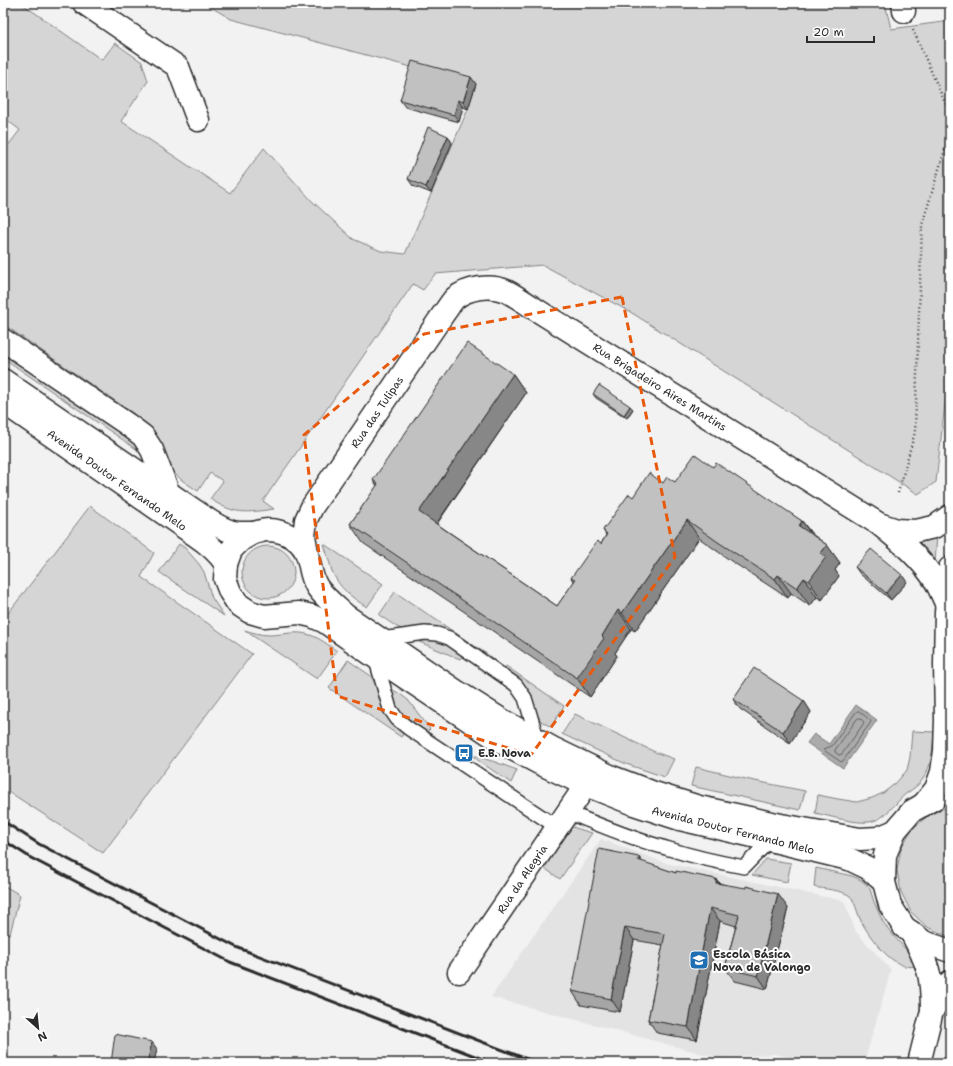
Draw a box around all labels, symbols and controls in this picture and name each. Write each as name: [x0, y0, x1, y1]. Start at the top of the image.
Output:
scale bar: [807, 18, 874, 44]
text: 20 m: [813, 24, 844, 40]
street label: Rua Brigadeiro Aires Martins: [590, 340, 729, 435]
street label: Rua das Tulipas: [348, 373, 407, 451]
street label: Avenida Doutor Fernando Melo: [44, 426, 190, 535]
bus stop icon: E.B. Nova: [453, 742, 475, 764]
place label: E.B. Nova: [478, 746, 531, 761]
street label: Avenida Doutor Fernando Melo: [650, 803, 816, 858]
street label: Rua da Alegria: [494, 842, 551, 917]
place label: Escola Básica Nova de Valongo: [713, 947, 811, 975]
school or university icon: Escola Básica Nova de Valongo: [688, 949, 710, 971]
north arrow: [18, 1008, 58, 1048]
text: N: [35, 1028, 50, 1045]

